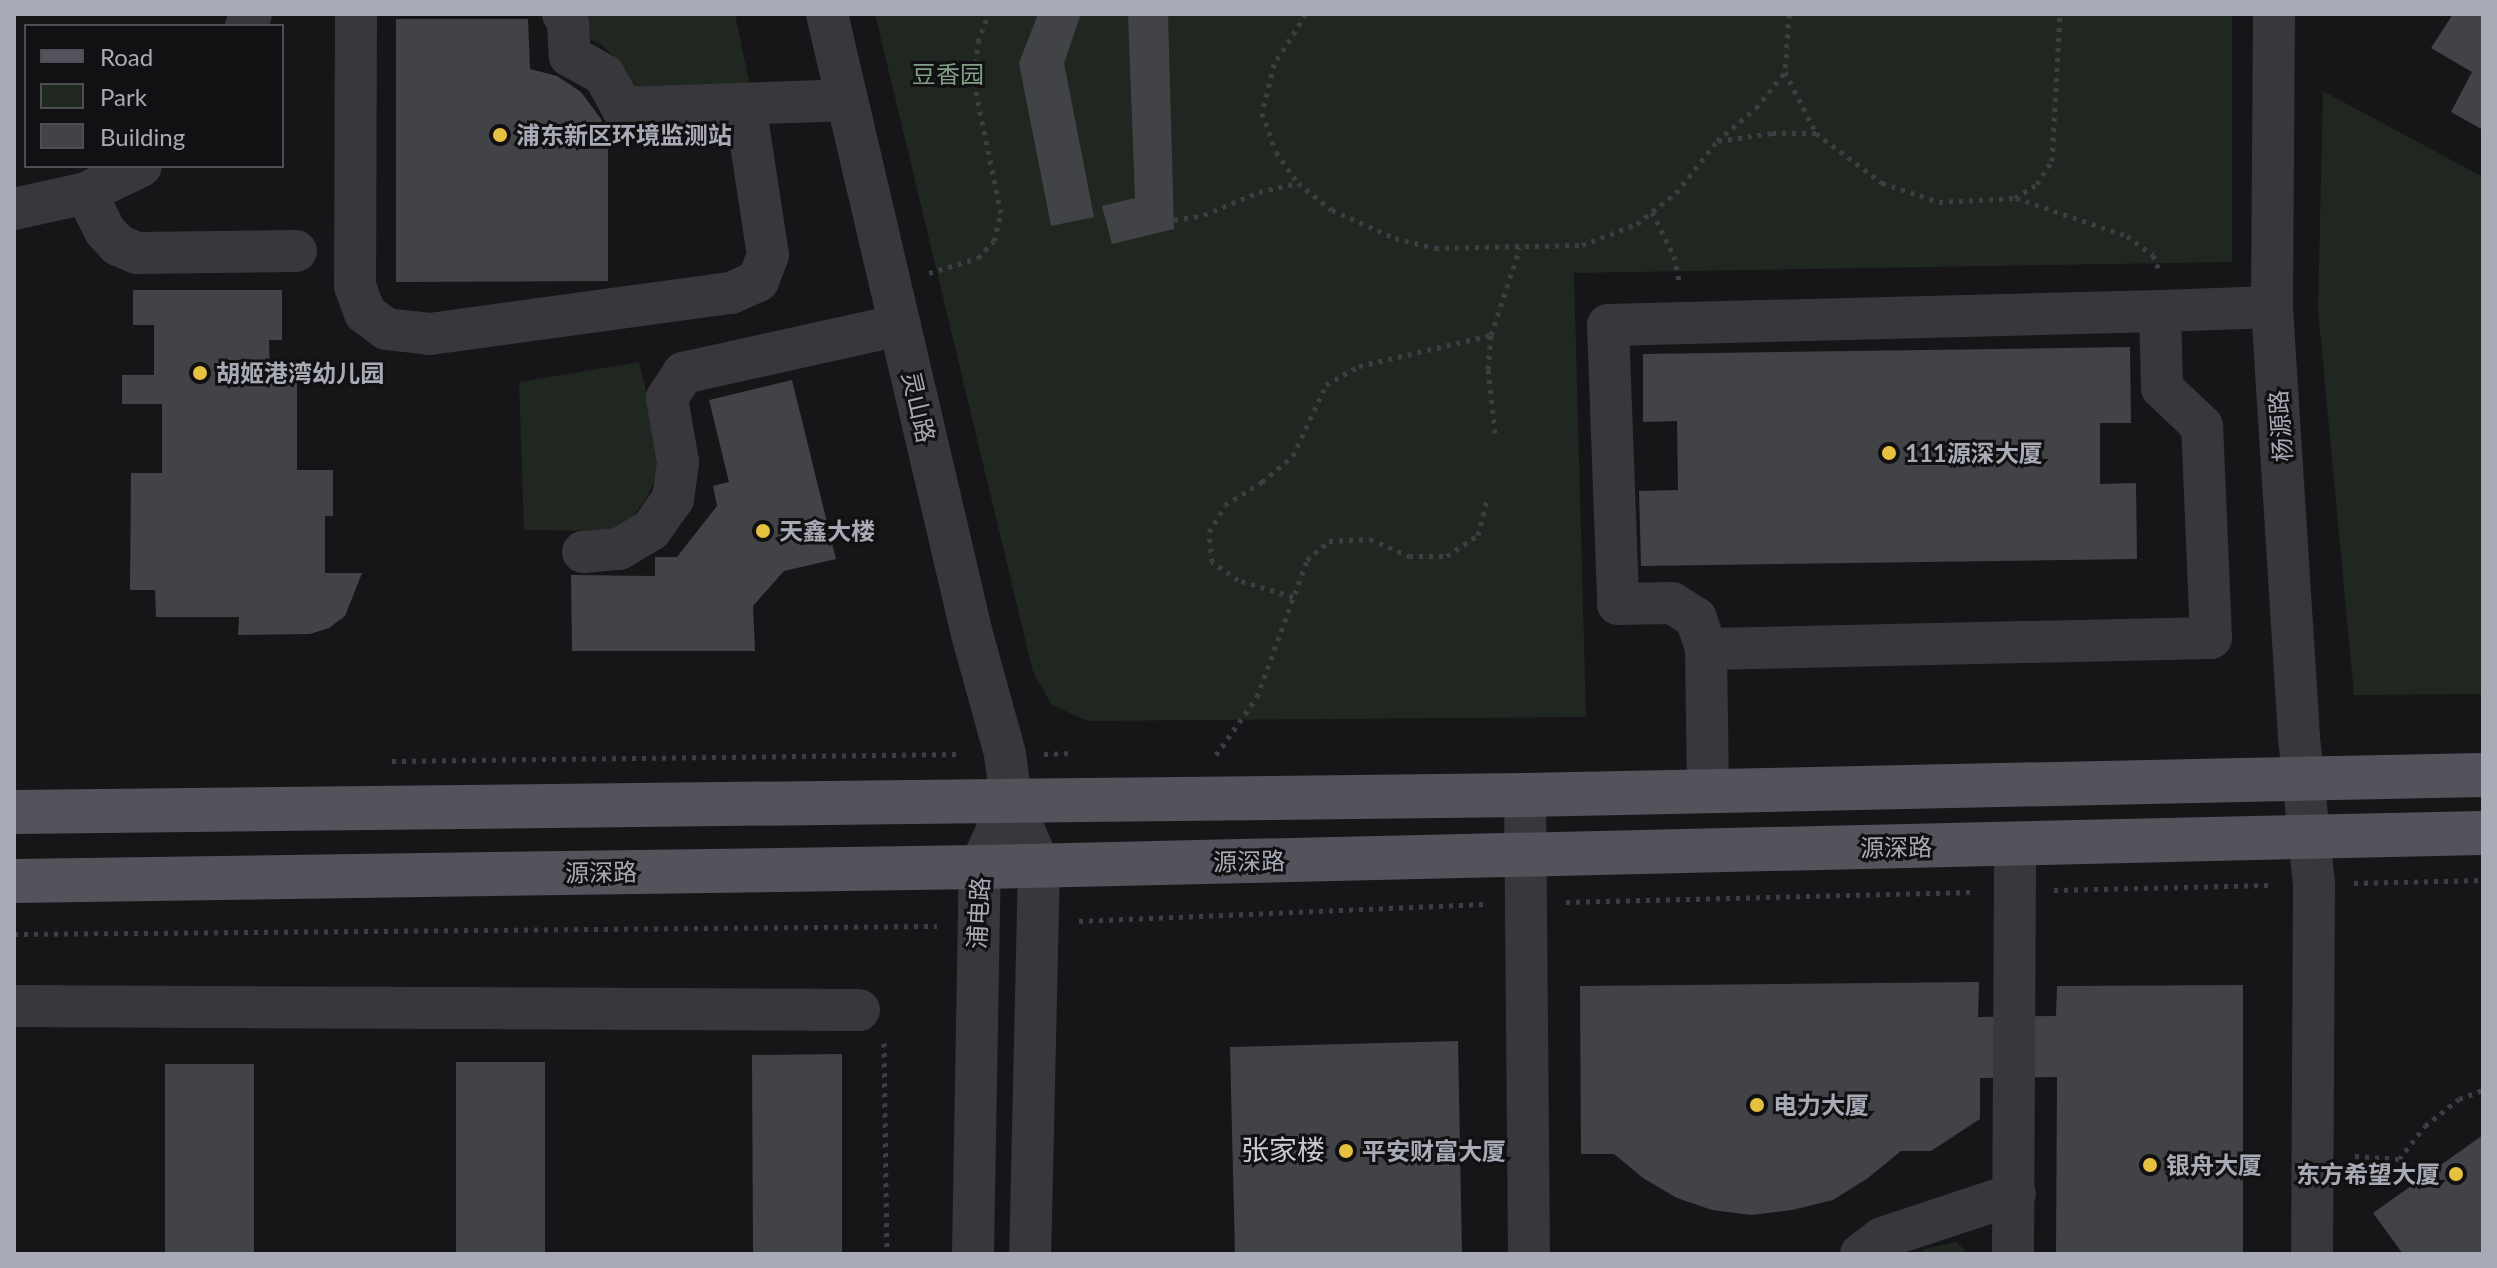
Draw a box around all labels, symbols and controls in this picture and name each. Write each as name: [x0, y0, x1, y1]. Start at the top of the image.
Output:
legend: [24, 24, 284, 168]
text: Road: [100, 42, 153, 71]
park label: 豆香园: [912, 60, 984, 88]
text: Park: [100, 82, 147, 111]
place label: 浦东新区环境监测站: [516, 121, 732, 149]
text: Building: [100, 122, 185, 151]
marker: 浦东新区环境监测站: [491, 126, 509, 144]
place label: 胡姬港湾幼儿园: [216, 359, 384, 387]
marker: 胡姬港湾幼儿园: [191, 364, 209, 382]
street label: 灵山路: [897, 369, 941, 445]
street label: 杨源路: [2263, 389, 2297, 463]
place label: 111源深大厦: [1905, 439, 2043, 467]
marker: 111源深大厦: [1880, 444, 1898, 462]
place label: 天鑫大楼: [779, 517, 875, 545]
marker: 天鑫大楼: [754, 522, 772, 540]
street label: 源深路: [1860, 832, 1932, 862]
street label: 源深路: [1213, 846, 1285, 876]
street label: 源深路: [565, 857, 637, 887]
street label: 浦电路: [962, 876, 994, 950]
place label: 电力大厦: [1773, 1091, 1869, 1119]
marker: 电力大厦: [1748, 1096, 1766, 1114]
district label: 张家楼: [1241, 1132, 1325, 1166]
place label: 平安财富大厦: [1362, 1137, 1506, 1165]
marker: 平安财富大厦: [1337, 1142, 1355, 1160]
place label: 银舟大厦: [2166, 1151, 2262, 1179]
marker: 银舟大厦: [2141, 1156, 2159, 1174]
place label: 东方希望大厦: [2296, 1160, 2440, 1188]
marker: 东方希望大厦: [2447, 1165, 2465, 1183]

